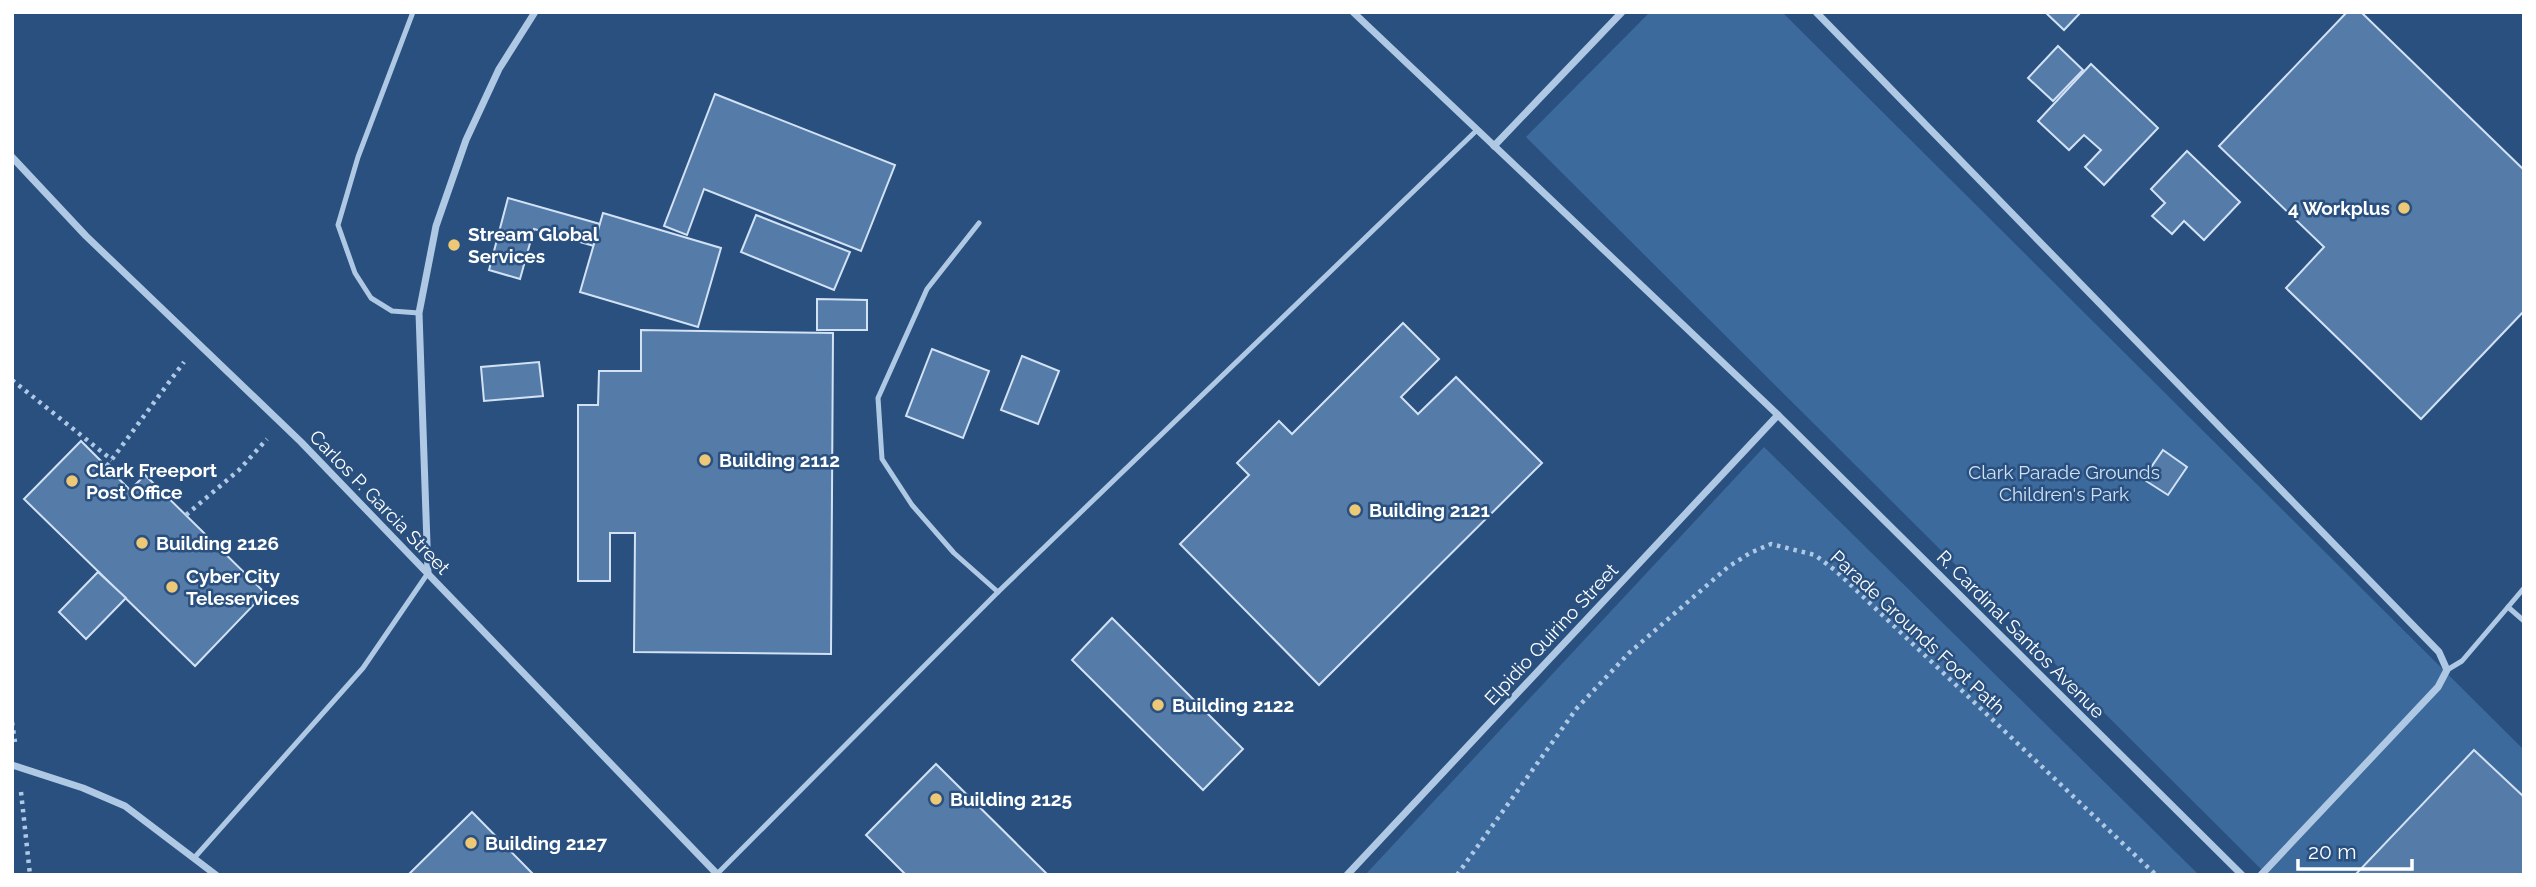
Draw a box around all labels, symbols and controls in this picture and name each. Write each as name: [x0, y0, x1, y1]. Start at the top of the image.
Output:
place label: 4 Workplus: [2288, 197, 2390, 219]
marker: 4 Workplus: [2396, 200, 2412, 216]
place label: Stream Global Services: [468, 223, 600, 267]
marker: Stream Global Services: [446, 237, 462, 253]
street label: Carlos P. Garcia Street: [305, 425, 455, 579]
place label: Building 2112: [719, 449, 840, 471]
marker: Building 2112: [697, 452, 713, 468]
place label: Clark Freeport Post Office: [86, 459, 218, 503]
park label: Clark Parade Grounds Children's Park: [1968, 461, 2160, 505]
marker: Clark Freeport Post Office: [64, 473, 80, 489]
place label: Building 2121: [1369, 499, 1490, 521]
marker: Building 2121: [1347, 502, 1363, 518]
place label: Building 2126: [156, 532, 279, 554]
marker: Building 2126: [134, 535, 150, 551]
street label: Parade Grounds Foot Path: [1826, 546, 2010, 718]
street label: R. Cardinal Santos Avenue: [1933, 546, 2109, 722]
street label: Elpidio Quirino Street: [1480, 558, 1623, 709]
place label: Cyber City Teleservices: [186, 565, 299, 609]
marker: Cyber City Teleservices: [164, 579, 180, 595]
place label: Building 2122: [1172, 694, 1294, 716]
marker: Building 2122: [1150, 697, 1166, 713]
place label: Building 2125: [950, 788, 1072, 810]
marker: Building 2125: [928, 791, 944, 807]
scale bar: [2298, 828, 2412, 872]
place label: Building 2127: [485, 832, 607, 854]
marker: Building 2127: [463, 835, 479, 851]
text: 20 m: [2308, 839, 2356, 864]

